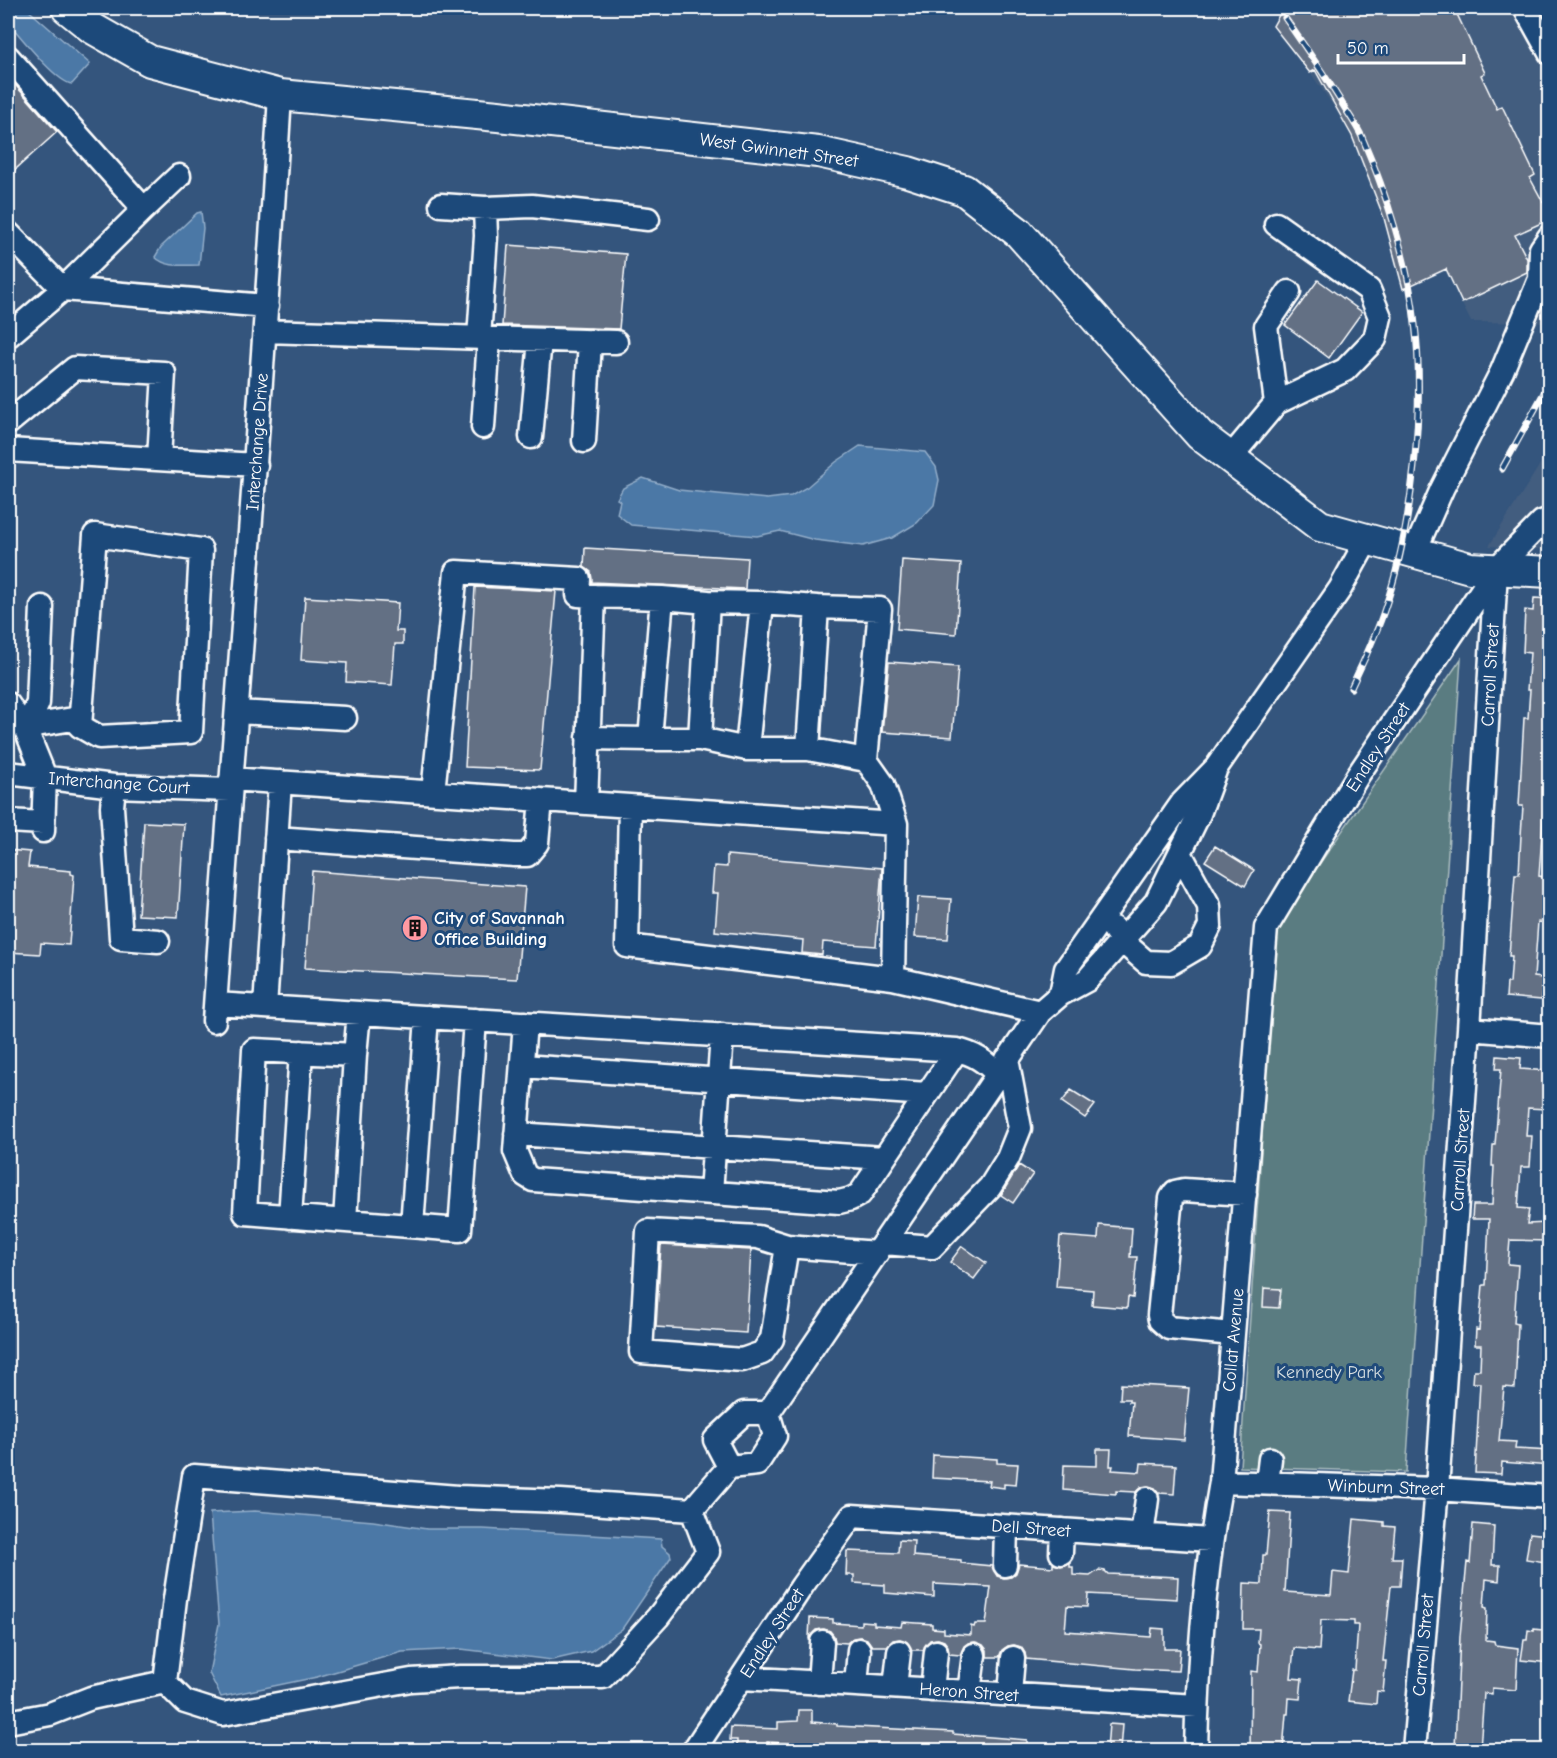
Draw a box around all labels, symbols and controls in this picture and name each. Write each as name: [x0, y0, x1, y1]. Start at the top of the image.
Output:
scale bar: [1338, 27, 1464, 65]
text: 50 m: [1347, 38, 1389, 59]
street label: West Gwinnett Street: [698, 129, 861, 172]
street label: Interchange Drive: [242, 372, 273, 512]
street label: Carroll Street: [1477, 622, 1504, 727]
street label: Endley Street: [1342, 698, 1416, 796]
street label: Interchange Court: [48, 768, 191, 799]
place label: City of Savannah Office Building: [434, 908, 565, 950]
building icon: City of Savannah Office Building: [400, 913, 430, 943]
street label: Carroll Street: [1446, 1107, 1475, 1212]
street label: Collat Avenue: [1219, 1287, 1248, 1393]
park label: Kennedy Park: [1276, 1362, 1382, 1383]
street label: Winburn Street: [1327, 1475, 1445, 1500]
street label: Dell Street: [991, 1515, 1072, 1542]
street label: Endley Street: [736, 1584, 810, 1682]
street label: Carroll Street: [1409, 1592, 1439, 1697]
street label: Heron Street: [919, 1679, 1020, 1707]

